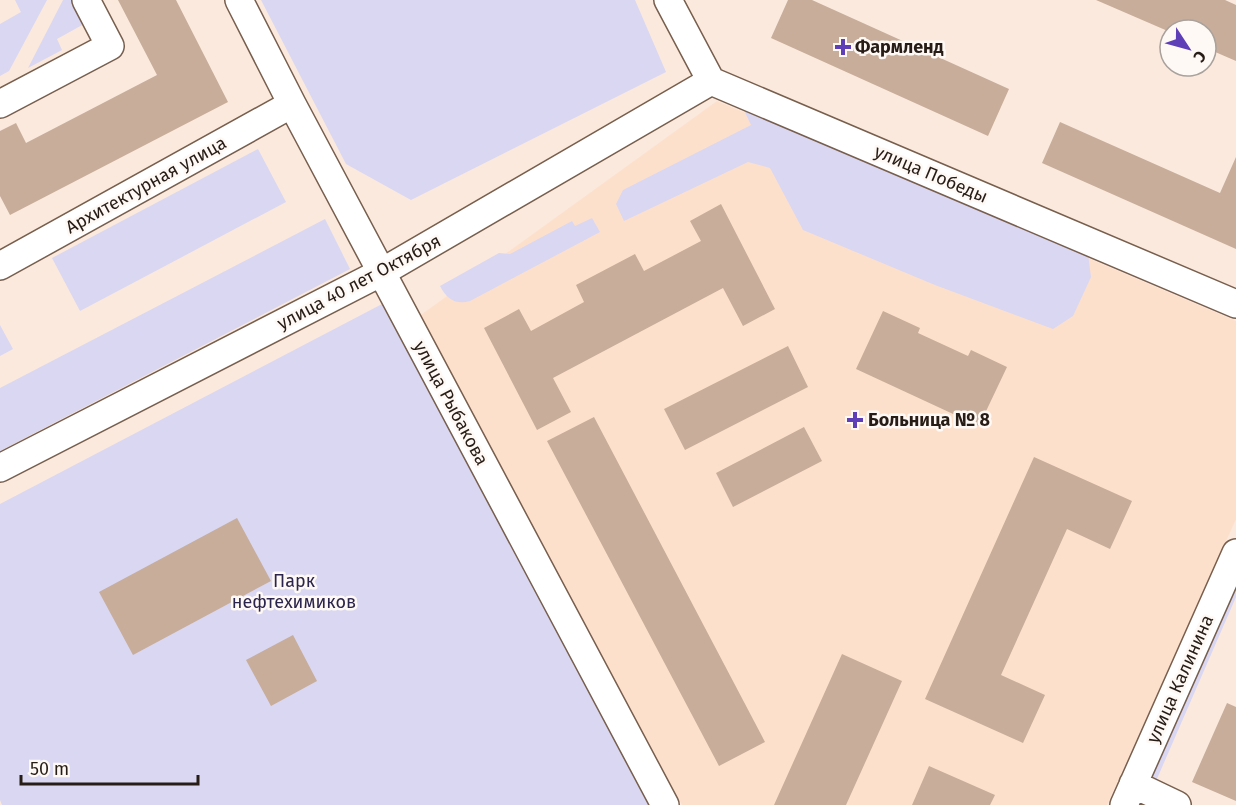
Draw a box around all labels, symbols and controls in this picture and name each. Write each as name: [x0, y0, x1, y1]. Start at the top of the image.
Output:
north arrow: [1158, 18, 1218, 78]
place label: Фармленд: [855, 36, 944, 58]
marker: Фармленд: [836, 40, 850, 54]
text: С: [1189, 47, 1210, 66]
street label: Архитектурная улица: [62, 132, 230, 238]
street label: улица Победы: [871, 140, 991, 208]
street label: улица 40 лет Октября: [273, 230, 445, 334]
street label: улица Рыбакова: [409, 337, 493, 469]
place label: Больница № 8: [868, 409, 990, 431]
marker: Больница № 8: [846, 411, 864, 429]
park label: Парк нефтехимиков: [232, 570, 356, 613]
street label: улица Калинина: [1142, 611, 1218, 747]
scale bar: [21, 748, 198, 786]
text: 50 m: [30, 758, 69, 780]

